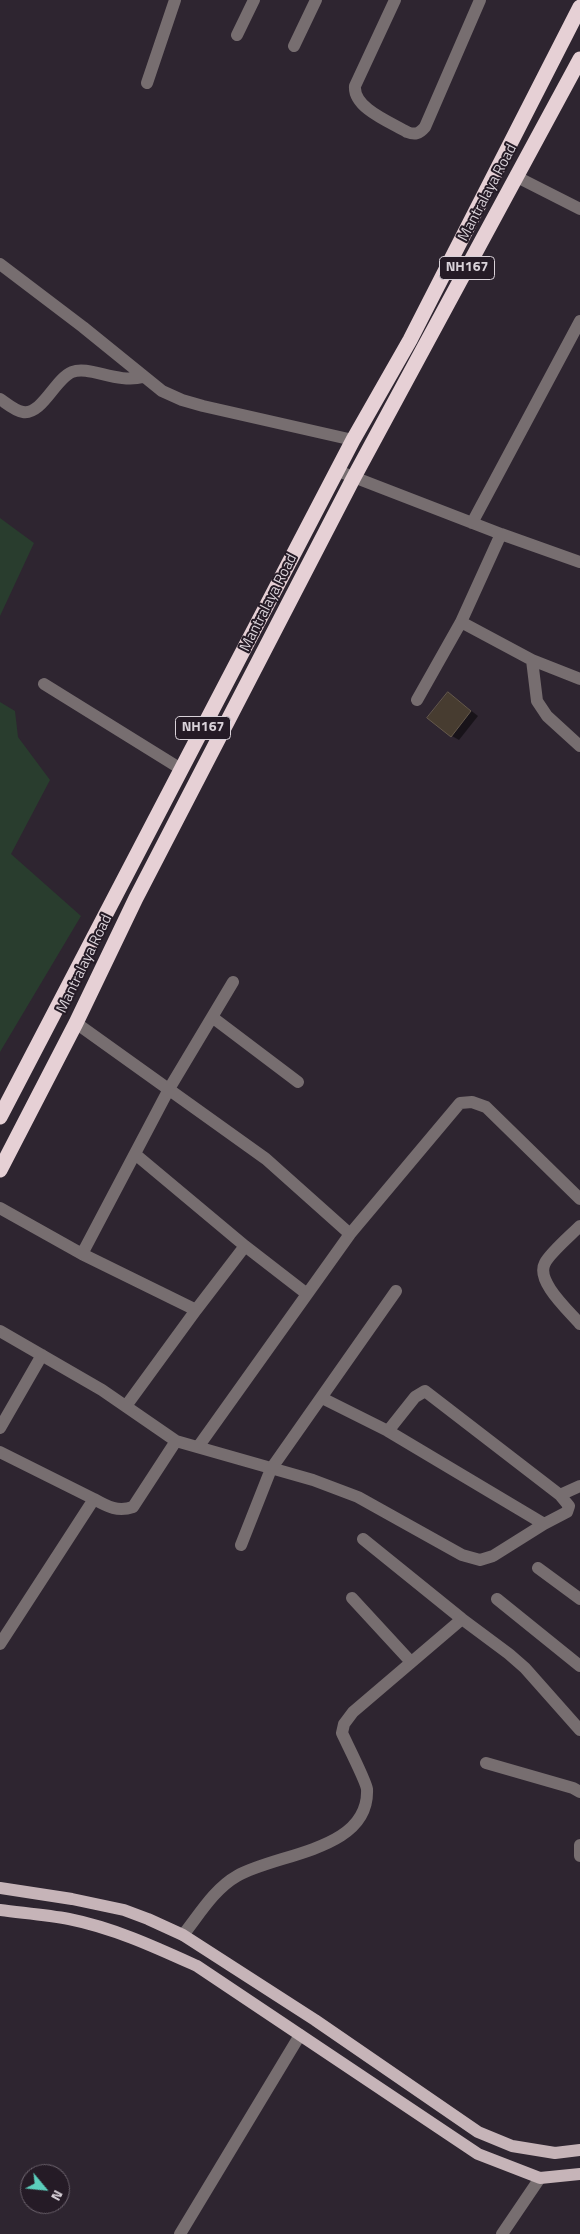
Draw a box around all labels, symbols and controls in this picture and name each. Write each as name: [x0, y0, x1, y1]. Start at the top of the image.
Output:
street label: Mantralaya Road: [455, 141, 521, 245]
road number: NH167: [440, 256, 494, 280]
street label: Mantralaya Road: [237, 551, 301, 655]
road number: NH167: [176, 716, 230, 740]
street label: Mantralaya Road: [53, 912, 117, 1016]
north arrow: [20, 2164, 70, 2214]
text: N: [46, 2187, 69, 2205]

